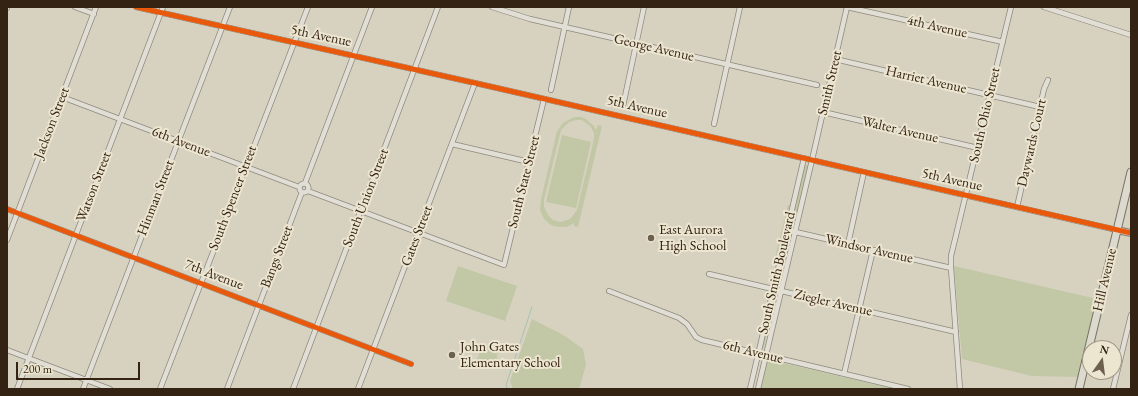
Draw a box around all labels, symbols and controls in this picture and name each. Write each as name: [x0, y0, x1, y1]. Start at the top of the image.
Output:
street label: 4th Avenue: [905, 12, 969, 42]
street label: 5th Avenue: [289, 21, 353, 51]
street label: George Avenue: [612, 31, 696, 65]
street label: Smith Street: [814, 49, 846, 117]
street label: Harriet Avenue: [884, 63, 968, 97]
street label: South Ohio Street: [966, 66, 1004, 164]
street label: Jackson Street: [31, 85, 73, 161]
street label: 5th Avenue: [605, 92, 669, 122]
street label: Daywards Court: [1014, 98, 1050, 188]
street label: Walter Avenue: [860, 113, 940, 147]
street label: 6th Avenue: [149, 123, 213, 161]
street label: South State Street: [504, 134, 544, 230]
street label: South Spencer Street: [205, 143, 261, 253]
street label: South Union Street: [339, 146, 393, 250]
street label: Watson Street: [73, 150, 115, 224]
street label: Hinman Street: [134, 158, 178, 238]
street label: 5th Avenue: [920, 165, 984, 195]
street label: Gates Street: [398, 203, 436, 269]
street label: South Smith Boulevard: [755, 210, 799, 336]
place label: East Aurora High School: [659, 222, 726, 254]
street label: Bangs Street: [257, 223, 297, 291]
street label: Windsor Avenue: [823, 231, 915, 267]
marker: East Aurora High School: [646, 233, 656, 243]
street label: Hill Avenue: [1090, 247, 1120, 313]
street label: 7th Avenue: [182, 256, 246, 294]
street label: Ziegler Avenue: [792, 286, 874, 320]
street label: 6th Avenue: [721, 336, 785, 368]
place label: John Gates Elementary School: [460, 339, 560, 372]
north arrow: [1082, 340, 1122, 380]
text: N: [1099, 341, 1111, 357]
marker: John Gates Elementary School: [447, 350, 457, 360]
scale bar: [18, 354, 142, 380]
text: 200 m: [23, 361, 52, 377]

